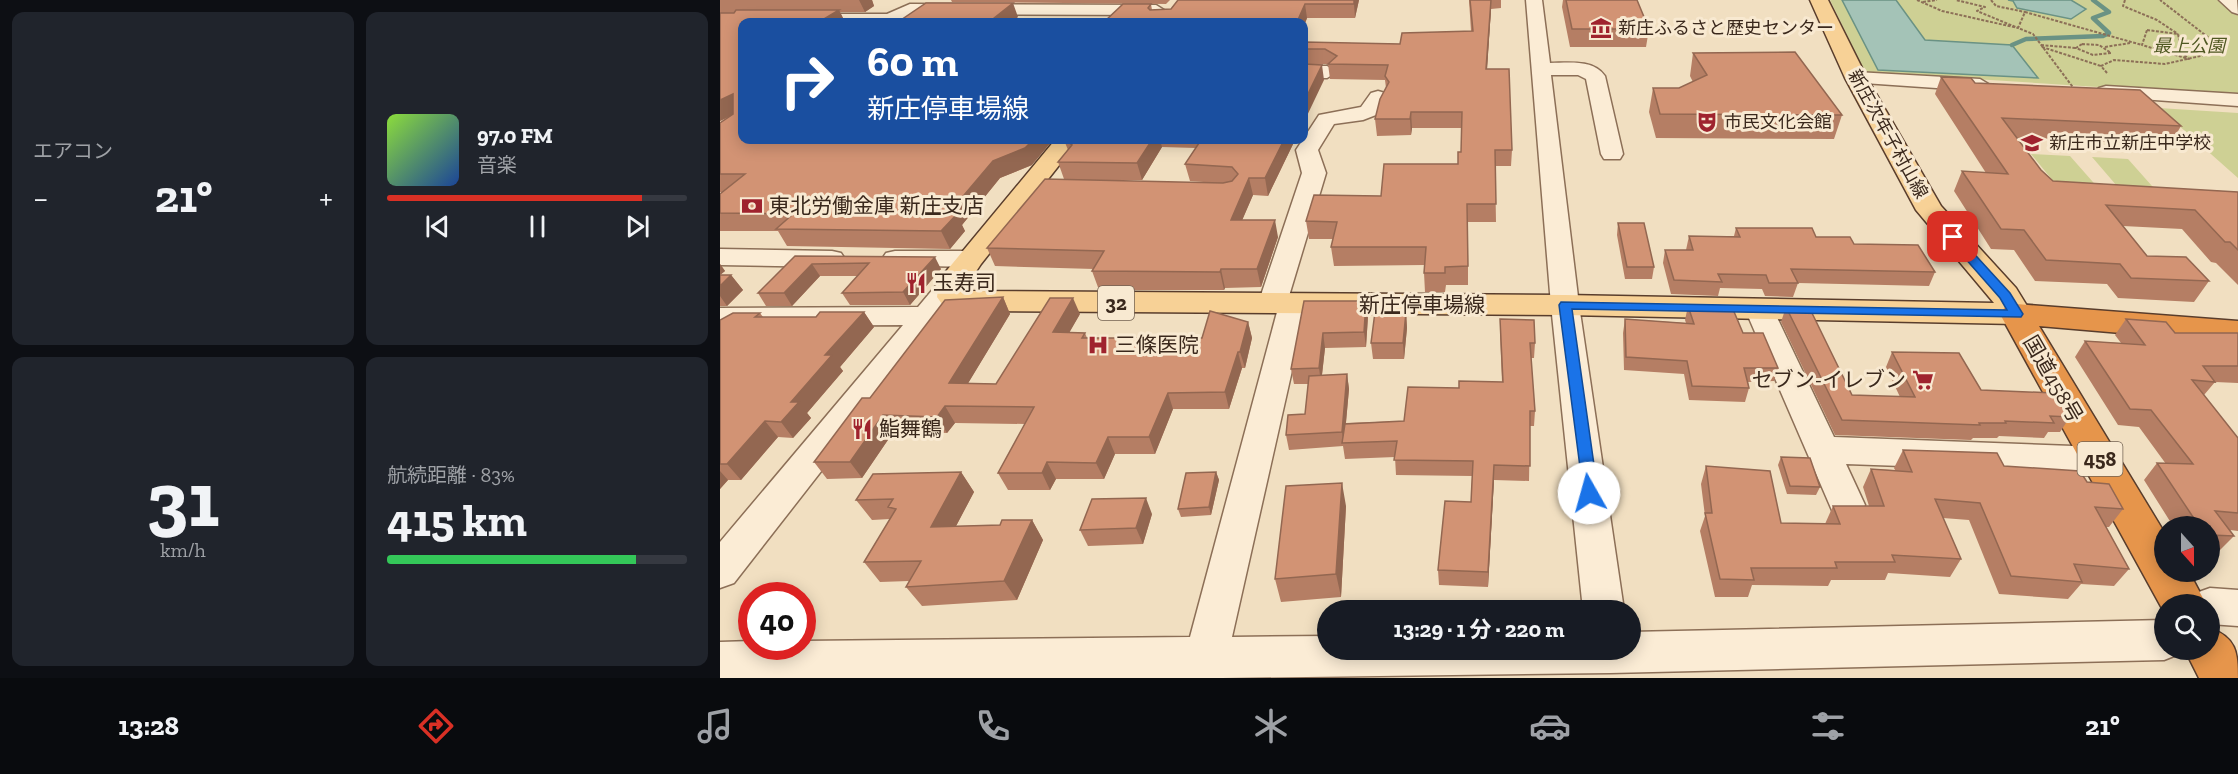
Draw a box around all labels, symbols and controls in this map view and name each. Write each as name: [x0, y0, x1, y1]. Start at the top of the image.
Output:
museum icon: 新庄ふるさと歴史センター: [1589, 16, 1613, 40]
place label: 新庄ふるさと歴史センター: [1618, 17, 1834, 39]
park label: 最上公園: [2153, 35, 2228, 57]
text: 60 m: [867, 36, 958, 87]
icon: right: [768, 42, 846, 120]
street label: 新庄次年子村山線: [1843, 66, 1933, 202]
text: 新庄停車場線: [867, 93, 1029, 125]
theatre icon: 市民文化会館: [1695, 110, 1719, 134]
place label: 市民文化会館: [1724, 111, 1832, 133]
text: 97.0 FM: [477, 122, 553, 149]
school or university icon: 新庄市立新庄中学校: [2020, 131, 2044, 155]
place label: 新庄市立新庄中学校: [2049, 132, 2211, 154]
text: エアコン: [33, 139, 113, 163]
text: 音楽: [477, 153, 517, 177]
text: 21°: [155, 170, 213, 224]
text: −: [33, 178, 48, 217]
text: +: [319, 178, 333, 217]
place label: 東北労働金庫 新庄支店: [769, 193, 984, 218]
bank icon: 東北労働金庫 新庄支店: [740, 194, 764, 218]
icon: previous: [421, 210, 454, 243]
icon: pause: [521, 210, 554, 243]
icon: next: [621, 210, 654, 243]
pin: [1927, 211, 1978, 262]
icon: arrive: [1936, 220, 1969, 253]
place label: 玉寿司: [933, 270, 996, 295]
restaurant icon: 玉寿司: [904, 271, 928, 295]
road number: 32: [1098, 286, 1134, 320]
street label: 新庄停車場線: [1359, 292, 1485, 317]
street label: 国道458号: [2019, 331, 2088, 427]
place label: 三條医院: [1115, 332, 1199, 357]
hospital icon: 三條医院: [1086, 333, 1110, 357]
place label: セブン-イレブン: [1752, 367, 1906, 392]
supermarket icon: セブン-イレブン: [1911, 368, 1935, 392]
place label: 鮨舞鶴: [879, 416, 942, 441]
restaurant icon: 鮨舞鶴: [850, 417, 874, 441]
road number: 458: [2078, 442, 2122, 476]
text: 31: [146, 452, 220, 546]
position arrow: [1557, 461, 1621, 525]
text: 航続距離 · 83%: [387, 463, 515, 487]
text: 415 km: [387, 494, 527, 548]
north arrow: [2154, 516, 2220, 582]
map controls: [2154, 516, 2220, 660]
text: km/h: [160, 538, 206, 562]
speed limit sign: 40: [738, 582, 816, 660]
button: search: [2154, 594, 2220, 660]
text: 13:29 · 1 分 · 220 m: [1394, 616, 1564, 643]
icon: directions: [415, 705, 457, 747]
icon: music: [694, 705, 736, 747]
icon: phone: [972, 705, 1014, 747]
icon: climate: [1250, 705, 1292, 747]
icon: car: [1529, 705, 1571, 747]
icon: filters: [1807, 705, 1849, 747]
text: 13:28: [118, 710, 179, 742]
text: 21°: [2085, 710, 2120, 742]

